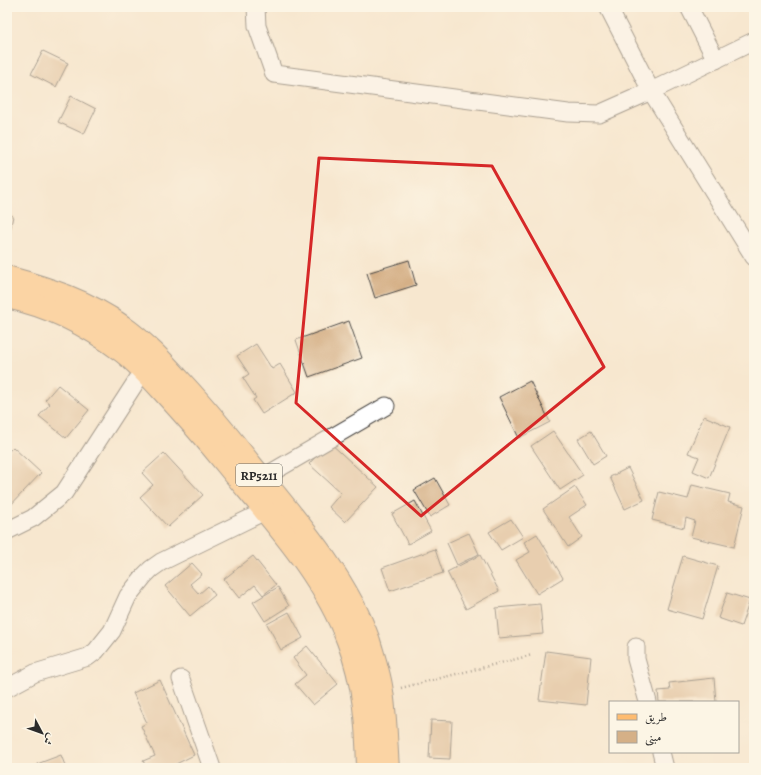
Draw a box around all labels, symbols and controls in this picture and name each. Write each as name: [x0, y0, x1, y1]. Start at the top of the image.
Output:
road number: RP5211: [236, 464, 282, 486]
legend: [609, 701, 739, 753]
text: طريق: [645, 709, 667, 725]
north arrow: [22, 713, 62, 753]
text: مبنى: [645, 729, 661, 746]
text: ش: [40, 730, 58, 748]

